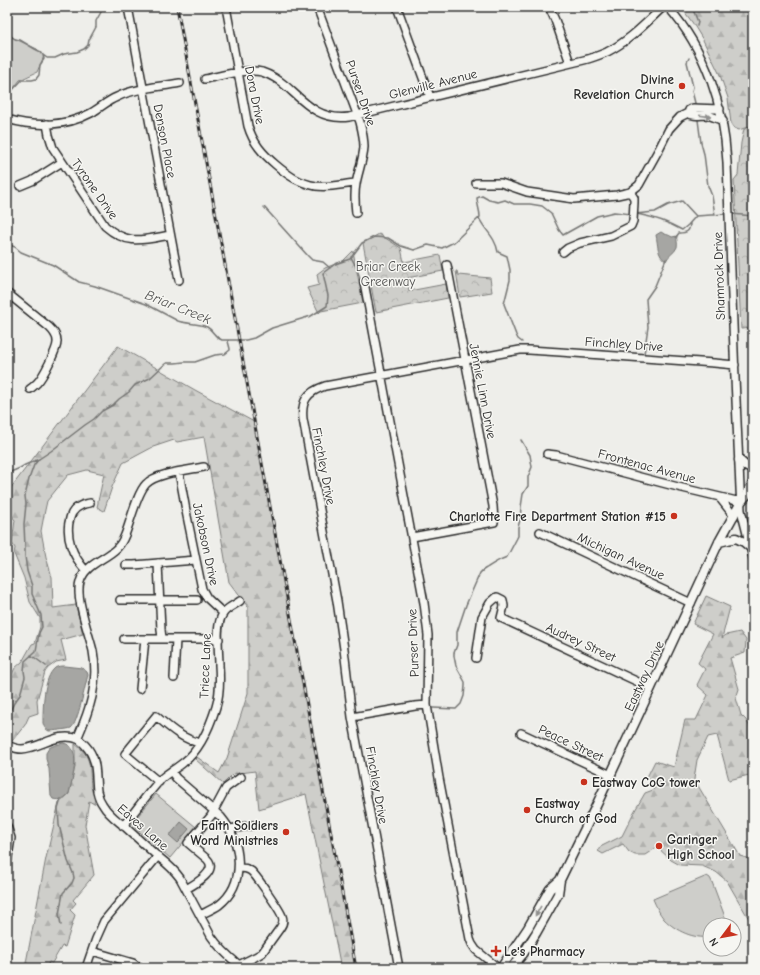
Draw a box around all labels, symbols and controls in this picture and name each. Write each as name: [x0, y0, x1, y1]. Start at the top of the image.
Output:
street label: Purser Drive: [343, 58, 379, 128]
street label: Dora Drive: [242, 65, 268, 126]
street label: Glenville Avenue: [387, 66, 479, 102]
place label: Divine Revelation Church: [574, 72, 675, 102]
marker: Divine Revelation Church: [677, 81, 687, 91]
street label: Denson Place: [150, 103, 180, 180]
one-way arrow: [699, 113, 711, 119]
street label: Tyrone Drive: [69, 156, 122, 223]
street label: Shamrock Drive: [710, 231, 728, 320]
park label: Briar Creek Greenway: [356, 259, 421, 289]
water label: Briar Creek: [143, 286, 214, 328]
street label: Finchley Drive: [584, 334, 664, 354]
street label: Jennie Linn Drive: [466, 342, 500, 440]
street label: Finchley Drive: [309, 426, 339, 506]
street label: Frontenac Avenue: [597, 446, 698, 486]
street label: Jakobson Drive: [190, 501, 222, 587]
place label: Charlotte Fire Department Station #15: [449, 509, 666, 524]
marker: Charlotte Fire Department Station #15: [669, 511, 679, 521]
street label: Michigan Avenue: [575, 529, 668, 583]
street label: Purser Drive: [404, 608, 422, 677]
street label: Audrey Street: [544, 619, 619, 665]
street label: Triece Lane: [196, 633, 214, 699]
street label: Eastway Drive: [621, 638, 667, 714]
street label: Peace Street: [536, 721, 607, 765]
street label: Finchley Drive: [363, 745, 391, 825]
place label: Eastway CoG tower: [592, 775, 701, 790]
marker: Eastway CoG tower: [579, 777, 589, 787]
place label: Eastway Church of God: [535, 796, 617, 826]
street label: Eaves Lane: [114, 801, 172, 854]
marker: Eastway Church of God: [522, 805, 532, 815]
place label: Faith Soldiers Word Ministries: [191, 818, 278, 848]
marker: Faith Soldiers Word Ministries: [281, 827, 291, 837]
place label: Garinger High School: [667, 832, 735, 862]
marker: Garinger High School: [654, 841, 664, 851]
one-way arrow: [534, 905, 541, 917]
north arrow: [702, 917, 742, 957]
text: N: [707, 936, 721, 949]
place label: Le's Pharmacy: [504, 944, 585, 959]
marker: Le's Pharmacy: [491, 946, 501, 956]

